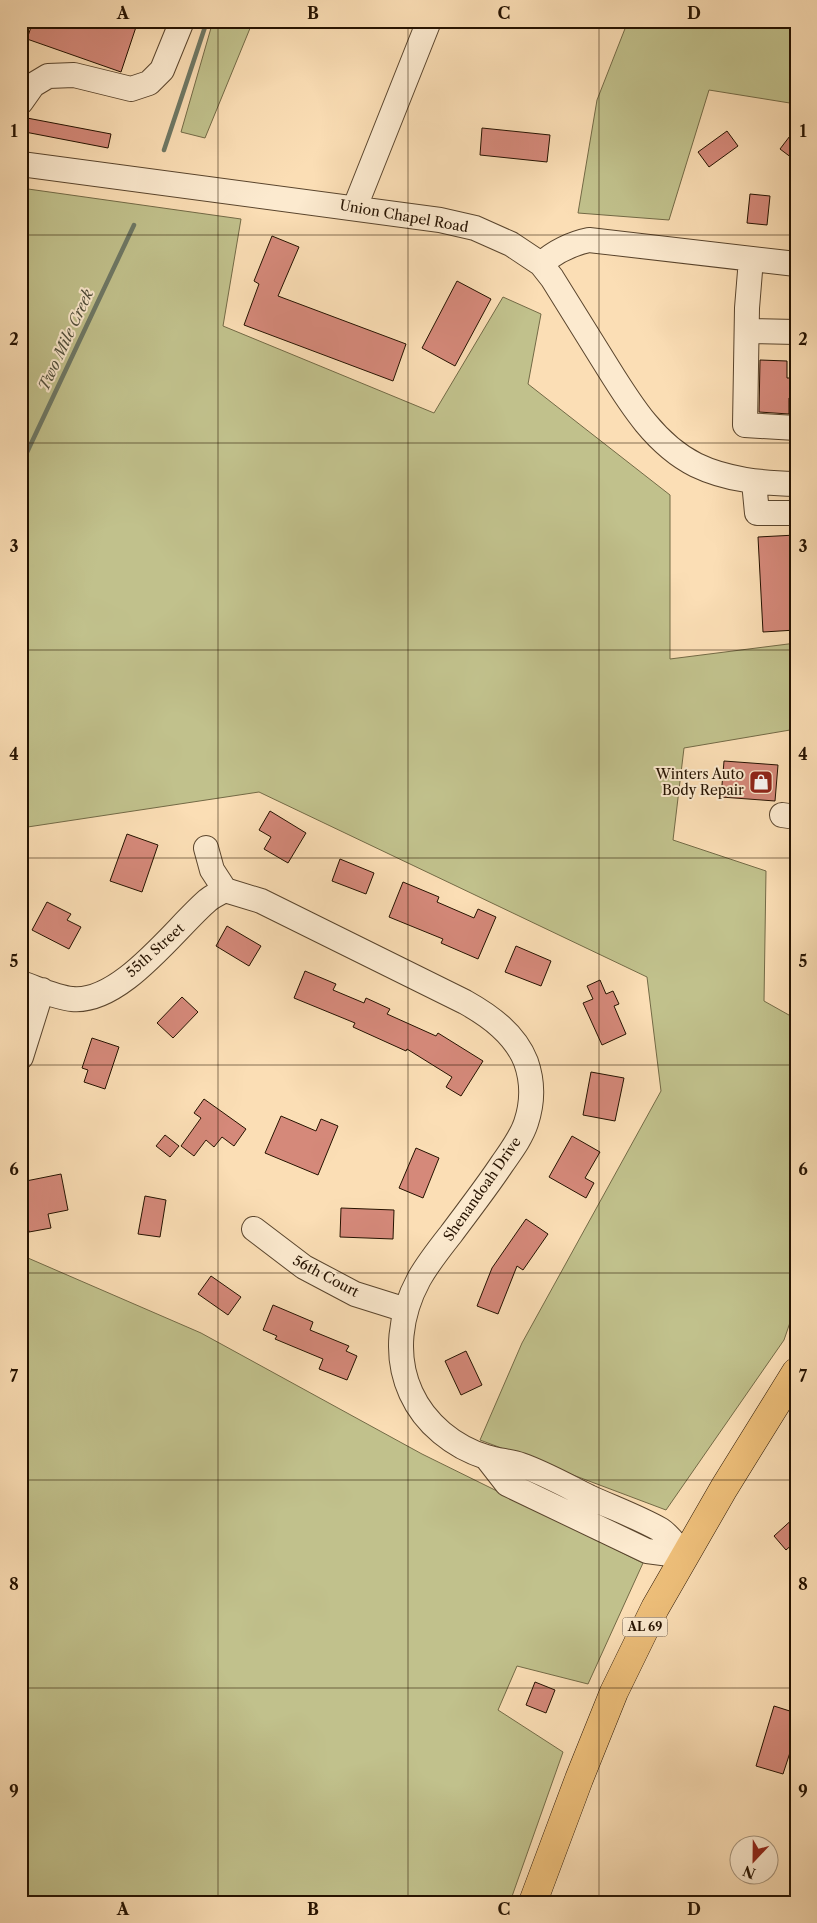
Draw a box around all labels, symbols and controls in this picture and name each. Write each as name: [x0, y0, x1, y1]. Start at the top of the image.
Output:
text: A: [116, 3, 130, 23]
text: B: [307, 3, 319, 23]
text: C: [498, 3, 510, 23]
text: D: [687, 3, 701, 23]
text: 1: [10, 121, 18, 141]
text: 1: [799, 121, 807, 141]
street label: Union Chapel Road: [338, 196, 470, 236]
water label: Two Mile Creek: [34, 286, 97, 393]
text: 2: [9, 329, 19, 349]
text: 2: [798, 329, 808, 349]
text: 3: [9, 536, 19, 556]
text: 3: [798, 536, 808, 556]
text: 4: [9, 744, 19, 764]
text: 4: [798, 744, 808, 764]
place label: Winters Auto Body Repair: [654, 765, 744, 799]
shop icon: Winters Auto Body Repair: [748, 769, 774, 795]
street label: 55th Street: [122, 919, 188, 981]
text: 5: [10, 951, 19, 971]
text: 5: [799, 951, 808, 971]
street label: Shenandoah Drive: [439, 1133, 525, 1245]
text: 6: [9, 1159, 19, 1179]
text: 6: [798, 1159, 808, 1179]
street label: 56th Court: [290, 1251, 362, 1301]
text: 7: [10, 1366, 19, 1386]
text: 7: [799, 1366, 808, 1386]
text: 8: [9, 1574, 19, 1594]
text: 8: [798, 1574, 808, 1594]
road number: AL 69: [622, 1618, 668, 1636]
text: 9: [9, 1781, 19, 1801]
text: 9: [798, 1781, 808, 1801]
north arrow: [730, 1836, 780, 1886]
text: N: [740, 1861, 758, 1883]
text: A: [116, 1899, 130, 1919]
text: B: [307, 1899, 319, 1919]
text: C: [498, 1899, 510, 1919]
text: D: [687, 1899, 701, 1919]

